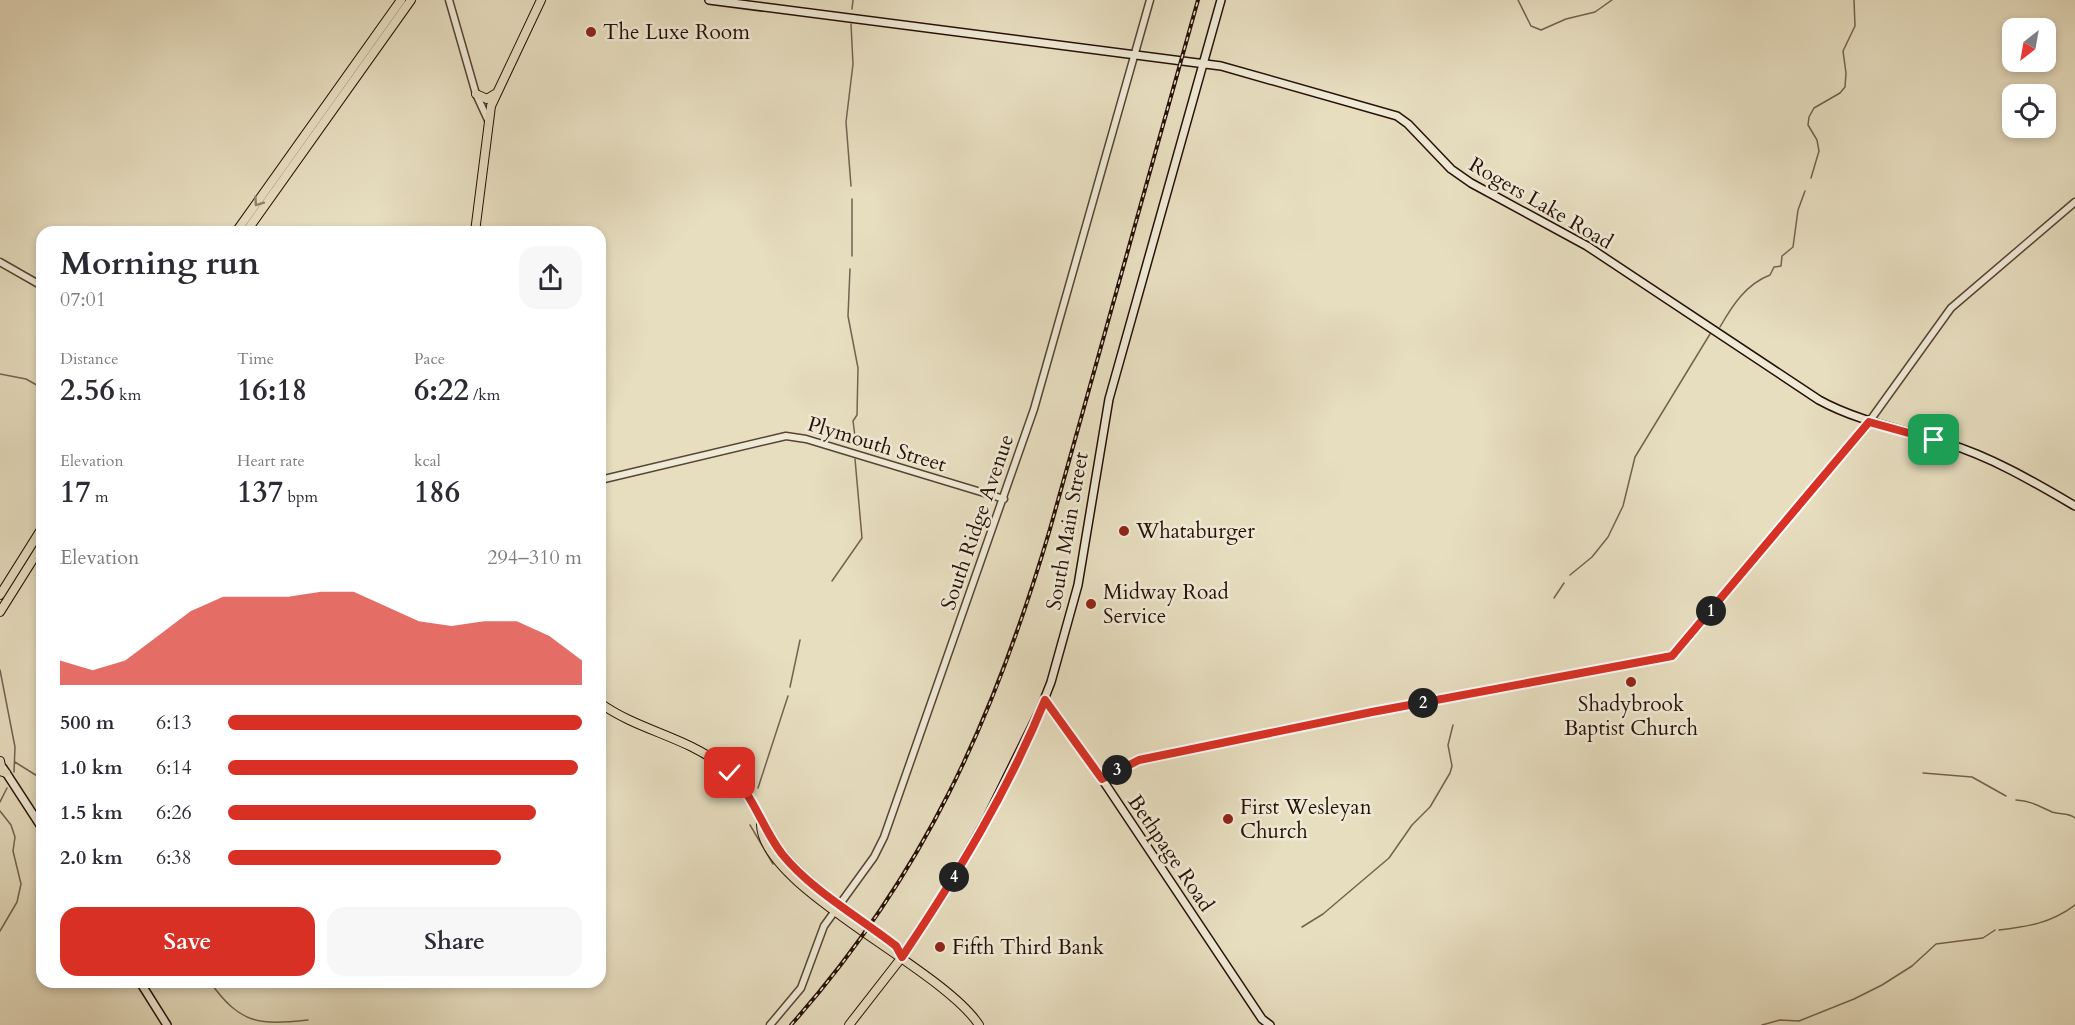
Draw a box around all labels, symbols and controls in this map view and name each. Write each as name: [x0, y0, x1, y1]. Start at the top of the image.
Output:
place label: The Luxe Room: [603, 18, 750, 47]
north arrow: [2002, 18, 2056, 72]
map controls: [2002, 18, 2056, 138]
marker: The Luxe Room: [584, 25, 598, 39]
button: locate: [2002, 84, 2056, 138]
street label: Rogers Lake Road: [1463, 150, 1618, 256]
one-way arrow: [254, 195, 265, 206]
text: Morning run: [60, 241, 260, 286]
button: share: [519, 246, 582, 309]
text: 07:01: [60, 286, 106, 313]
text: Distance: [60, 348, 118, 370]
text: Time: [237, 348, 274, 370]
text: Pace: [414, 348, 445, 370]
text: 2.56: [60, 370, 115, 411]
text: 16:18: [237, 370, 307, 411]
text: 6:22: [414, 370, 469, 411]
text: km: [115, 384, 141, 406]
text: /km: [469, 384, 500, 406]
street label: Plymouth Street: [804, 410, 950, 479]
pin: [1908, 414, 1959, 465]
icon: arrive: [1917, 423, 1950, 456]
street label: South Ridge Avenue: [934, 431, 1021, 614]
street label: South Main Street: [1039, 449, 1096, 612]
text: Elevation: [60, 450, 124, 472]
text: Heart rate: [237, 450, 305, 472]
text: kcal: [414, 450, 441, 472]
text: 17: [60, 472, 91, 513]
text: 137: [237, 472, 283, 513]
text: 186: [414, 472, 460, 513]
text: m: [91, 486, 109, 508]
text: bpm: [283, 486, 318, 508]
place label: Whataburger: [1135, 517, 1255, 546]
marker: Whataburger: [1117, 524, 1131, 538]
text: Elevation: [60, 544, 139, 571]
text: 294–310 m: [487, 544, 582, 571]
place label: Midway Road Service: [1103, 578, 1229, 631]
pin: 1: [1696, 596, 1726, 626]
marker: Midway Road Service: [1084, 597, 1098, 611]
text: 1: [1707, 600, 1715, 622]
marker: Shadybrook Baptist Church: [1624, 675, 1638, 689]
pin: 2: [1408, 688, 1438, 718]
place label: Shadybrook Baptist Church: [1564, 690, 1699, 743]
text: 2: [1419, 692, 1427, 714]
text: 500 m: [60, 709, 115, 736]
text: 6:13: [156, 709, 192, 736]
pin: [704, 747, 755, 798]
text: 1.0 km: [60, 754, 123, 781]
text: 6:14: [156, 754, 192, 781]
pin: 3: [1102, 755, 1132, 785]
icon: check: [713, 756, 746, 789]
text: 3: [1113, 759, 1121, 781]
street label: Bethpage Road: [1121, 789, 1220, 917]
place label: First Wesleyan Church: [1240, 793, 1372, 846]
text: 1.5 km: [60, 799, 123, 826]
text: 6:26: [156, 799, 192, 826]
marker: First Wesleyan Church: [1221, 812, 1235, 826]
text: 2.0 km: [60, 844, 123, 871]
text: 6:38: [156, 844, 192, 871]
pin: 4: [939, 862, 969, 892]
text: 4: [950, 866, 958, 888]
button: Save: [60, 907, 315, 976]
button: Share: [327, 907, 582, 976]
place label: Fifth Third Bank: [952, 933, 1105, 962]
marker: Fifth Third Bank: [933, 940, 947, 954]

